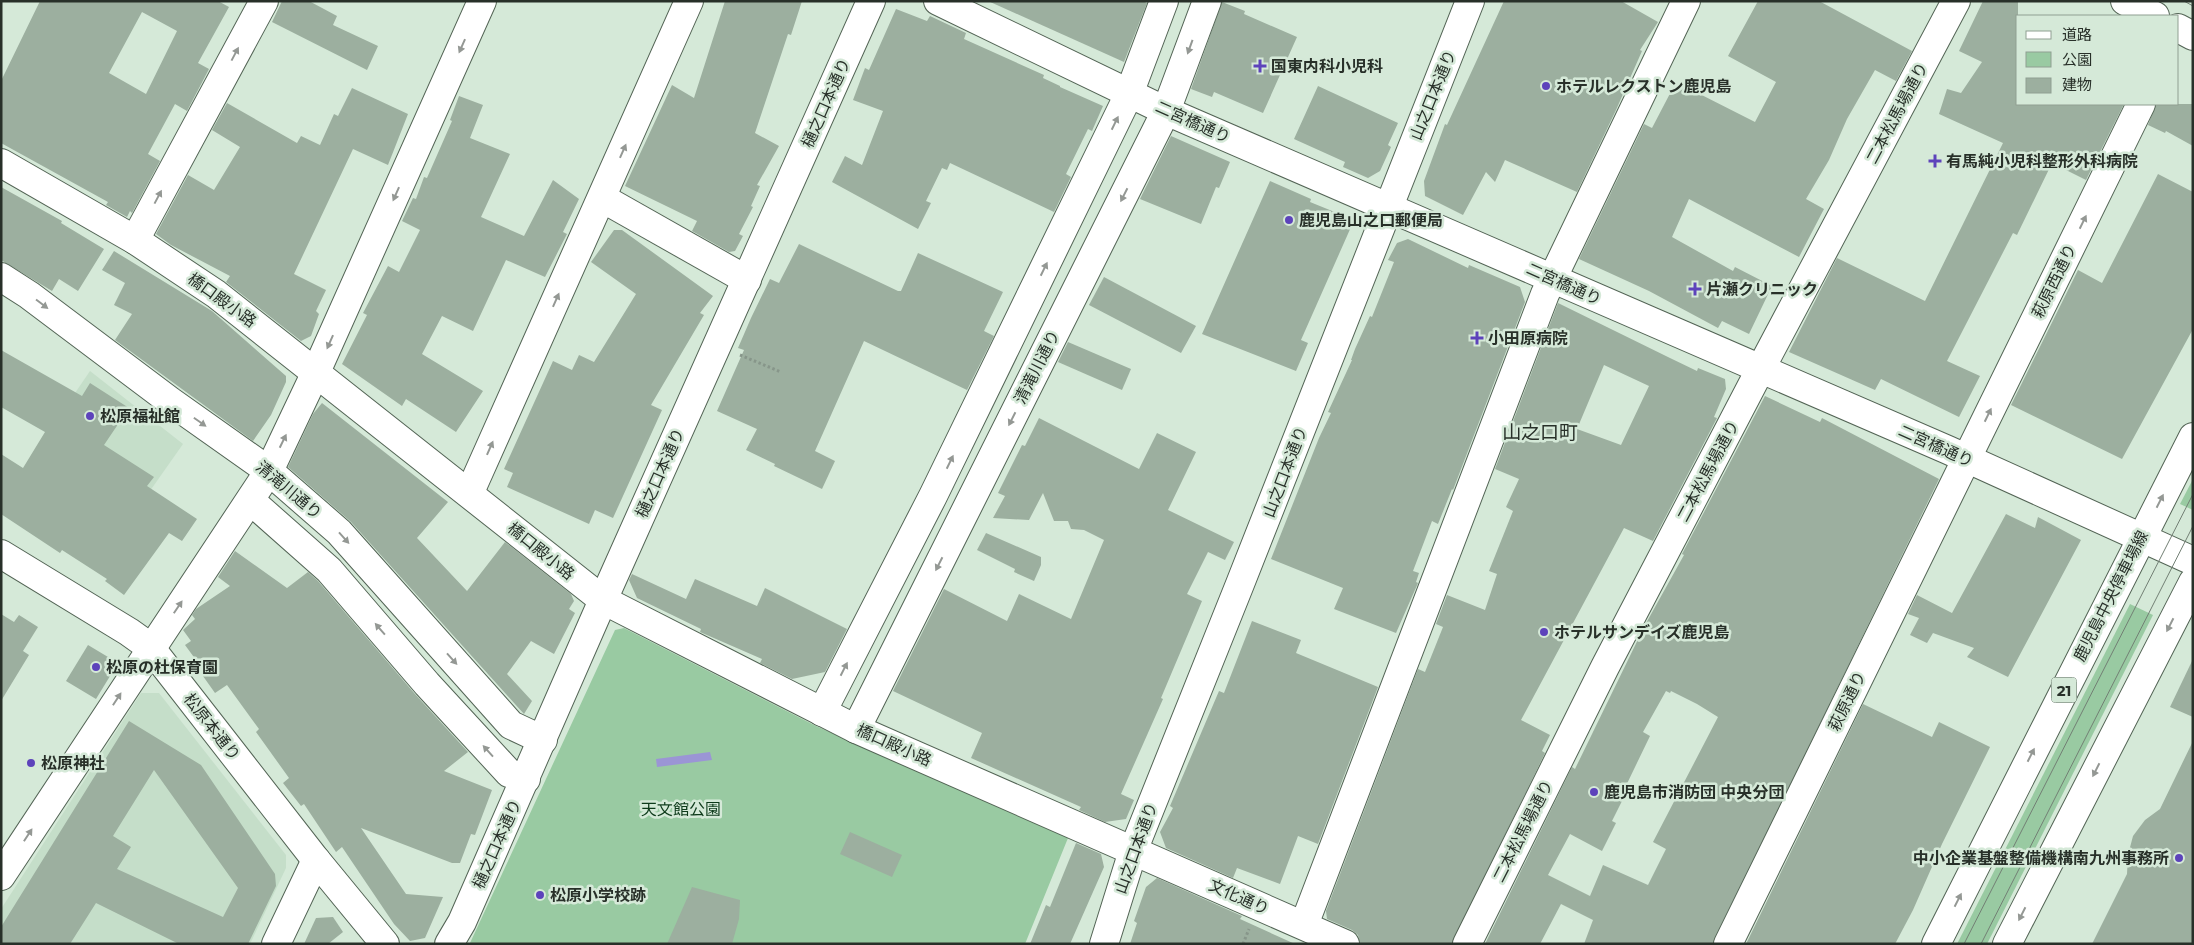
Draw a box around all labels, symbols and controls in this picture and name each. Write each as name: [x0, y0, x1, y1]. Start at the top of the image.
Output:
legend: [2016, 15, 2179, 105]
text: 道路: [2062, 25, 2092, 44]
one-way arrow: [458, 39, 466, 53]
one-way arrow: [1186, 40, 1194, 55]
one-way arrow: [231, 47, 239, 61]
street label: 山之口本通り: [1406, 47, 1460, 143]
text: 公園: [2062, 50, 2092, 69]
street label: 樋之口本通り: [798, 55, 854, 151]
place label: 国東内科小児科: [1271, 57, 1383, 76]
marker: 国東内科小児科: [1253, 59, 1267, 73]
street label: 二本松馬場通り: [1862, 59, 1932, 167]
text: 建物: [2062, 75, 2092, 94]
place label: ホテルレクストン鹿児島: [1556, 77, 1732, 96]
marker: ホテルレクストン鹿児島: [1540, 80, 1552, 92]
street label: 二宮橋通り: [1153, 97, 1233, 147]
one-way arrow: [1111, 115, 1120, 130]
one-way arrow: [619, 144, 627, 158]
place label: 有馬純小児科整形外科病院: [1946, 152, 2138, 171]
marker: 有馬純小児科整形外科病院: [1928, 154, 1942, 168]
one-way arrow: [392, 187, 400, 201]
one-way arrow: [1120, 188, 1128, 202]
one-way arrow: [154, 190, 162, 204]
place label: 鹿児島山之口郵便局: [1299, 211, 1443, 230]
marker: 鹿児島山之口郵便局: [1283, 214, 1295, 226]
one-way arrow: [2079, 215, 2087, 229]
street label: 萩原西通り: [2028, 241, 2080, 321]
street label: 二宮橋通り: [1524, 259, 1604, 309]
one-way arrow: [1040, 261, 1048, 276]
street label: 橋口殿小路: [184, 269, 260, 331]
place label: 片瀬クリニック: [1706, 280, 1818, 299]
marker: 片瀬クリニック: [1688, 282, 1702, 296]
one-way arrow: [553, 293, 561, 307]
one-way arrow: [35, 299, 48, 310]
street label: 清滝川通り: [1010, 327, 1064, 407]
place label: 小田原病院: [1488, 329, 1568, 348]
marker: 小田原病院: [1470, 331, 1484, 345]
one-way arrow: [325, 335, 333, 349]
place label: 松原福祉館: [100, 407, 180, 426]
one-way arrow: [1984, 408, 1992, 422]
marker: 松原福祉館: [84, 410, 96, 422]
one-way arrow: [1008, 411, 1016, 426]
one-way arrow: [193, 417, 207, 427]
street label: 二本松馬場通り: [1673, 417, 1743, 525]
district label: 山之口町: [1502, 421, 1578, 444]
street label: 二宮橋通り: [1896, 421, 1976, 471]
street label: 山之口本通り: [1259, 424, 1311, 520]
street label: 樋之口本通り: [632, 425, 688, 521]
one-way arrow: [279, 434, 287, 448]
one-way arrow: [486, 441, 494, 455]
one-way arrow: [946, 455, 954, 469]
street label: 清滝川通り: [252, 457, 326, 523]
one-way arrow: [2156, 494, 2164, 508]
street label: 橋口殿小路: [504, 518, 578, 584]
street label: 鹿児島中央停車場線: [2070, 528, 2152, 664]
one-way arrow: [338, 532, 350, 544]
one-way arrow: [935, 557, 943, 571]
one-way arrow: [173, 600, 183, 614]
one-way arrow: [2166, 618, 2174, 632]
one-way arrow: [375, 623, 386, 636]
place label: ホテルサンデイズ鹿児島: [1554, 623, 1730, 642]
marker: ホテルサンデイズ鹿児島: [1538, 626, 1550, 638]
one-way arrow: [447, 653, 458, 666]
place label: 松原の杜保育園: [106, 658, 218, 677]
marker: 松原の杜保育園: [90, 661, 102, 673]
one-way arrow: [840, 662, 848, 676]
street label: 萩原通り: [1824, 668, 1870, 734]
road number: 21: [2052, 678, 2076, 702]
street label: 松原本通り: [180, 690, 244, 764]
one-way arrow: [112, 692, 121, 706]
street label: 橋口殿小路: [854, 720, 934, 770]
one-way arrow: [482, 745, 494, 757]
one-way arrow: [2027, 748, 2035, 762]
place label: 松原神社: [41, 754, 105, 773]
marker: 松原神社: [25, 757, 37, 769]
one-way arrow: [2092, 763, 2100, 777]
street label: 二本松馬場通り: [1489, 777, 1557, 885]
place label: 鹿児島市消防団 中央分団: [1604, 783, 1785, 802]
marker: 鹿児島市消防団 中央分団: [1588, 786, 1600, 798]
street label: 樋之口本通り: [469, 796, 525, 892]
park label: 天文館公園: [641, 800, 721, 819]
street label: 山之口本通り: [1111, 800, 1161, 896]
one-way arrow: [23, 828, 33, 842]
place label: 中小企業基盤整備機構南九州事務所: [1913, 849, 2169, 868]
marker: 中小企業基盤整備機構南九州事務所: [2173, 852, 2185, 864]
street label: 文化通り: [1206, 875, 1272, 919]
place label: 松原小学校跡: [550, 886, 646, 905]
marker: 松原小学校跡: [534, 889, 546, 901]
one-way arrow: [1954, 893, 1962, 907]
one-way arrow: [2018, 907, 2026, 921]

